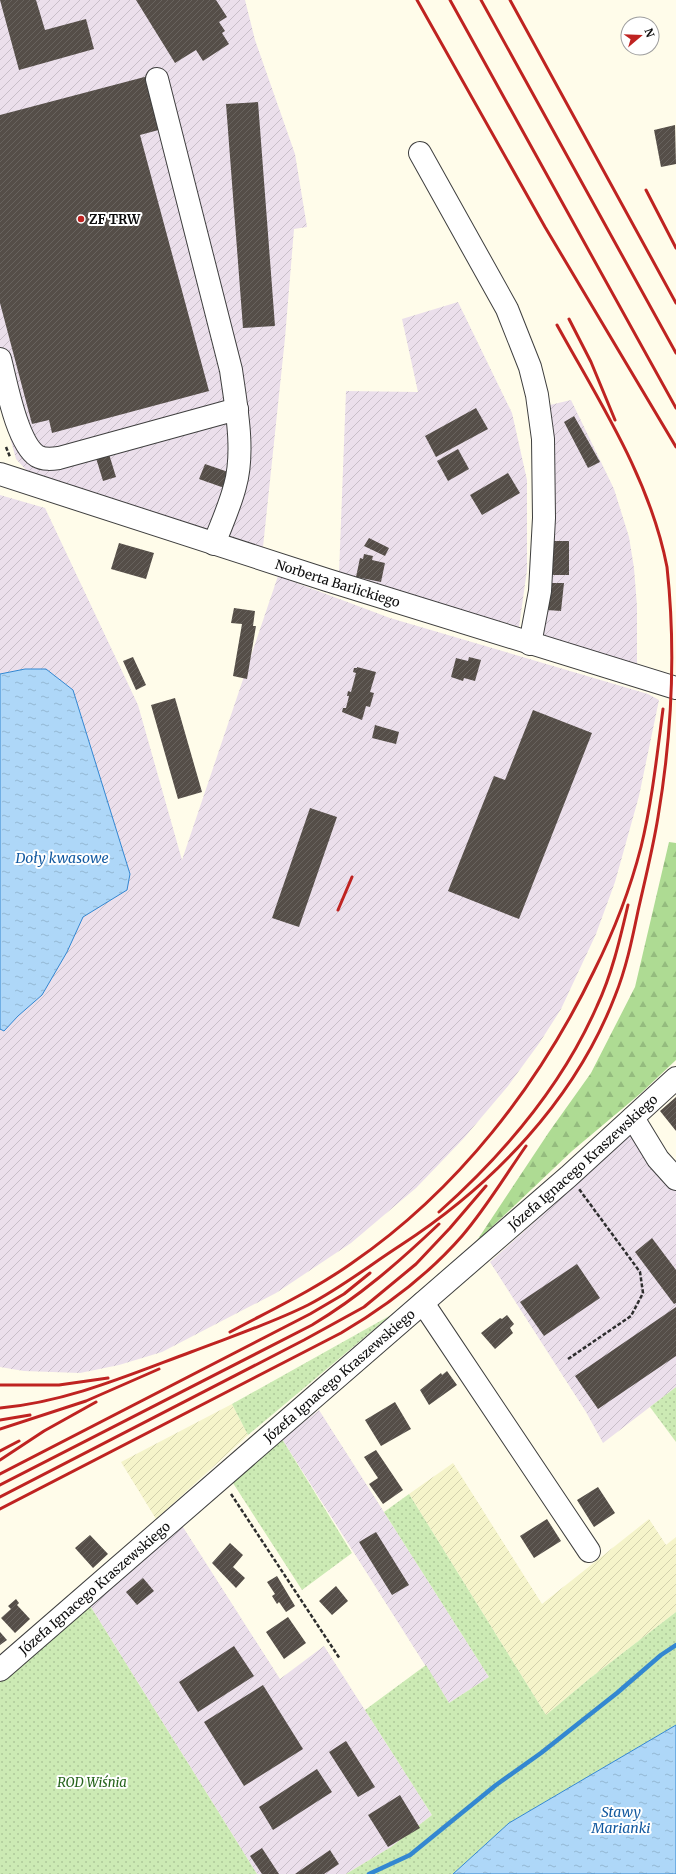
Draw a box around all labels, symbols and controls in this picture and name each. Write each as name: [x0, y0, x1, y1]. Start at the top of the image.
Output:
north arrow: [620, 16, 660, 56]
text: N: [641, 26, 658, 39]
place label: ZF TRW: [89, 211, 141, 228]
marker: ZF TRW: [76, 214, 86, 224]
street label: Norberta Barlickiego: [273, 556, 403, 611]
water label: Doły kwasowe: [14, 849, 109, 867]
street label: Józefa Ignacego Kraszewskiego: [504, 1091, 662, 1235]
street label: Józefa Ignacego Kraszewskiego: [259, 1305, 419, 1447]
street label: Józefa Ignacego Kraszewskiego: [15, 1518, 174, 1659]
park label: ROD Wiśnia: [57, 1774, 127, 1791]
water label: Stawy Marianki: [591, 1803, 650, 1837]

